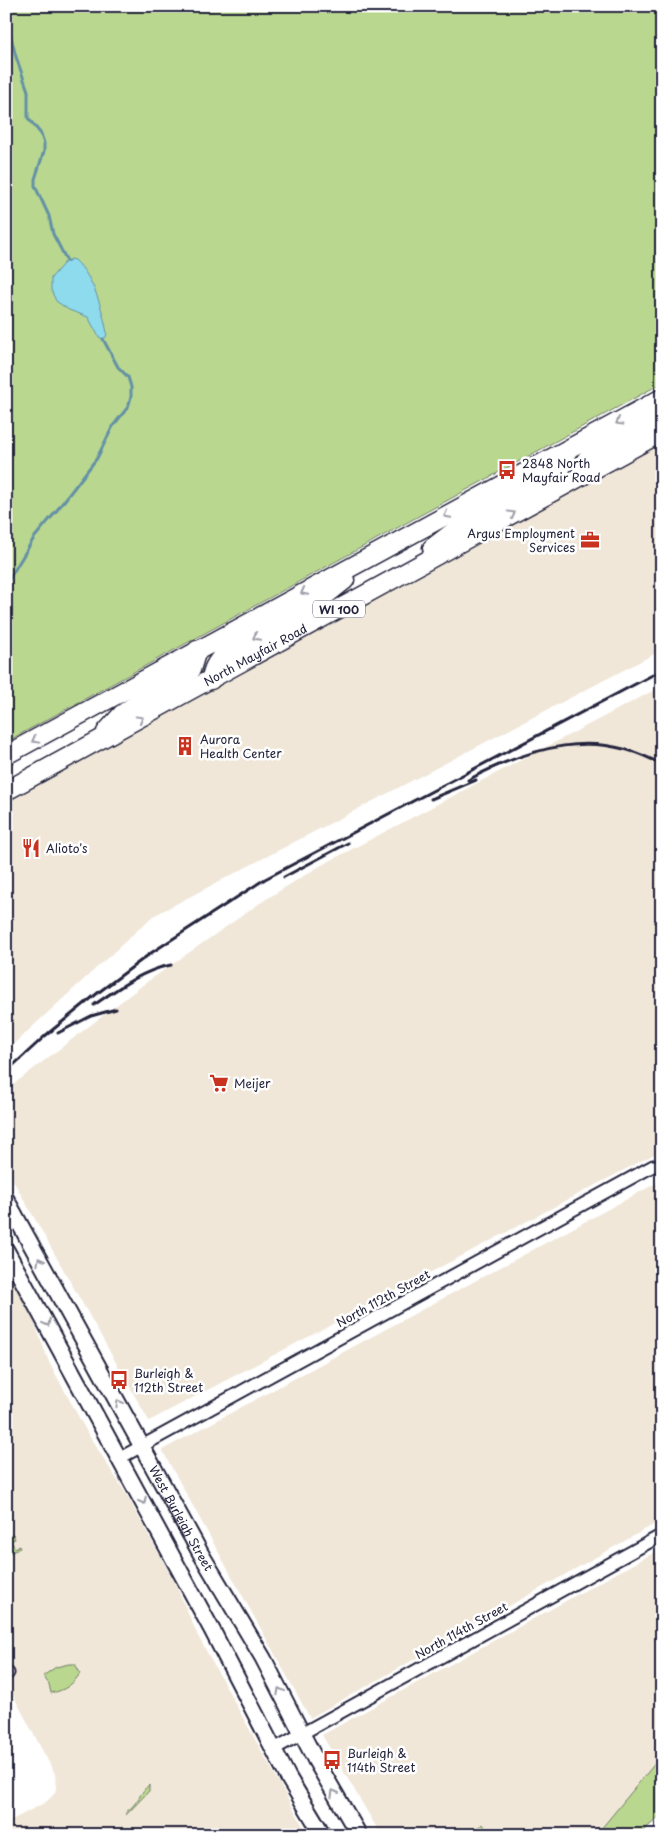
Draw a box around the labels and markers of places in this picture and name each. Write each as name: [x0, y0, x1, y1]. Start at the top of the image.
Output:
place label: 2848 North Mayfair Road: [522, 454, 600, 486]
bus stop icon: 2848 North Mayfair Road: [496, 459, 518, 481]
place label: Argus Employment Services: [467, 524, 575, 556]
office icon: Argus Employment Services: [579, 529, 601, 551]
place label: Aurora Health Center: [200, 730, 282, 762]
building icon: Aurora Health Center: [174, 735, 196, 757]
restaurant icon: Alioto's: [20, 837, 42, 859]
place label: Alioto's: [46, 839, 88, 857]
supermarket icon: Meijer: [208, 1072, 230, 1094]
place label: Meijer: [234, 1074, 271, 1092]
place label: Burleigh & 112th Street: [134, 1364, 203, 1396]
bus stop icon: Burleigh & 112th Street: [108, 1369, 130, 1391]
place label: Burleigh & 114th Street: [347, 1744, 416, 1776]
bus stop icon: Burleigh & 114th Street: [321, 1749, 343, 1771]

